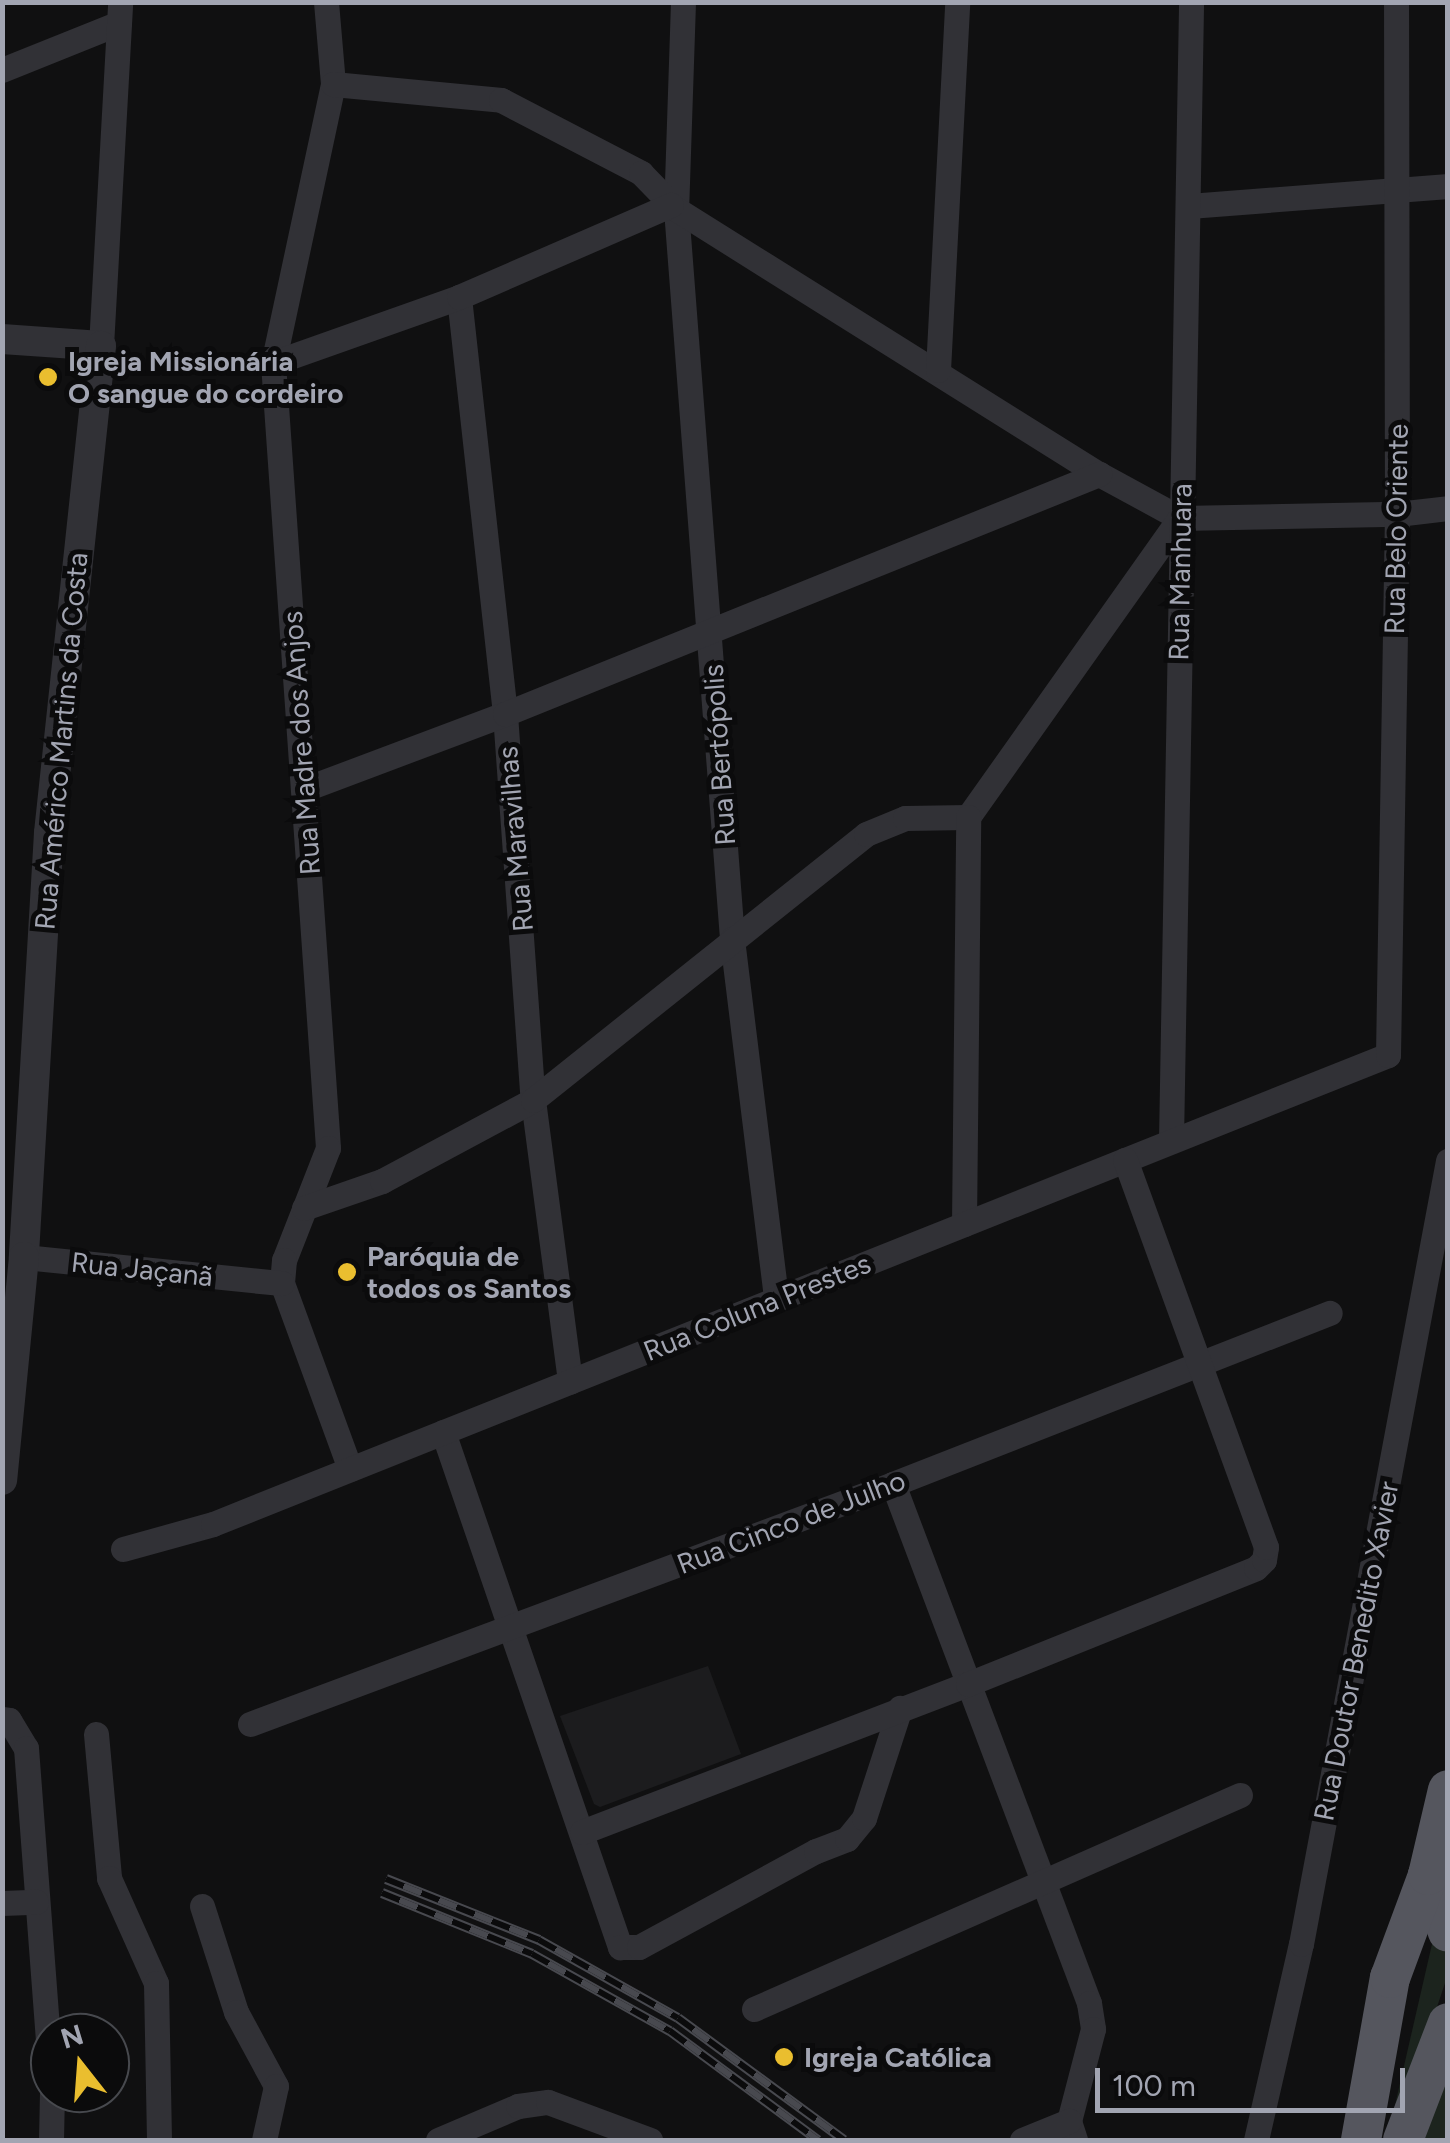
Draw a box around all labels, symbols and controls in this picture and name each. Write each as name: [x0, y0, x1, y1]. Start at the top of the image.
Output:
place label: Igreja Missionária O sangue do cordeiro: [68, 344, 344, 410]
marker: Igreja Missionária O sangue do cordeiro: [37, 366, 59, 388]
street label: Rua Belo Oriente: [1377, 423, 1415, 635]
street label: Rua Manhuara: [1162, 483, 1198, 661]
street label: Rua Américo Martins da Costa: [28, 551, 94, 931]
street label: Rua Madre dos Anjos: [275, 610, 327, 876]
street label: Rua Bertópolis: [696, 663, 742, 847]
street label: Rua Maravilhas: [490, 745, 540, 933]
place label: Paróquia de todos os Santos: [367, 1239, 571, 1305]
street label: Rua Jaçanã: [69, 1245, 215, 1293]
street label: Rua Coluna Prestes: [638, 1246, 876, 1368]
marker: Paróquia de todos os Santos: [336, 1261, 358, 1283]
street label: Rua Cinco de Julho: [672, 1463, 910, 1581]
street label: Rua Doutor Benedito Xavier: [1307, 1479, 1405, 1823]
north arrow: [30, 2013, 130, 2113]
text: N: [56, 2017, 87, 2056]
place label: Igreja Católica: [804, 2040, 992, 2074]
marker: Igreja Católica: [773, 2046, 795, 2068]
scale bar: [1100, 2048, 1410, 2110]
text: 100 m: [1112, 2067, 1196, 2104]

